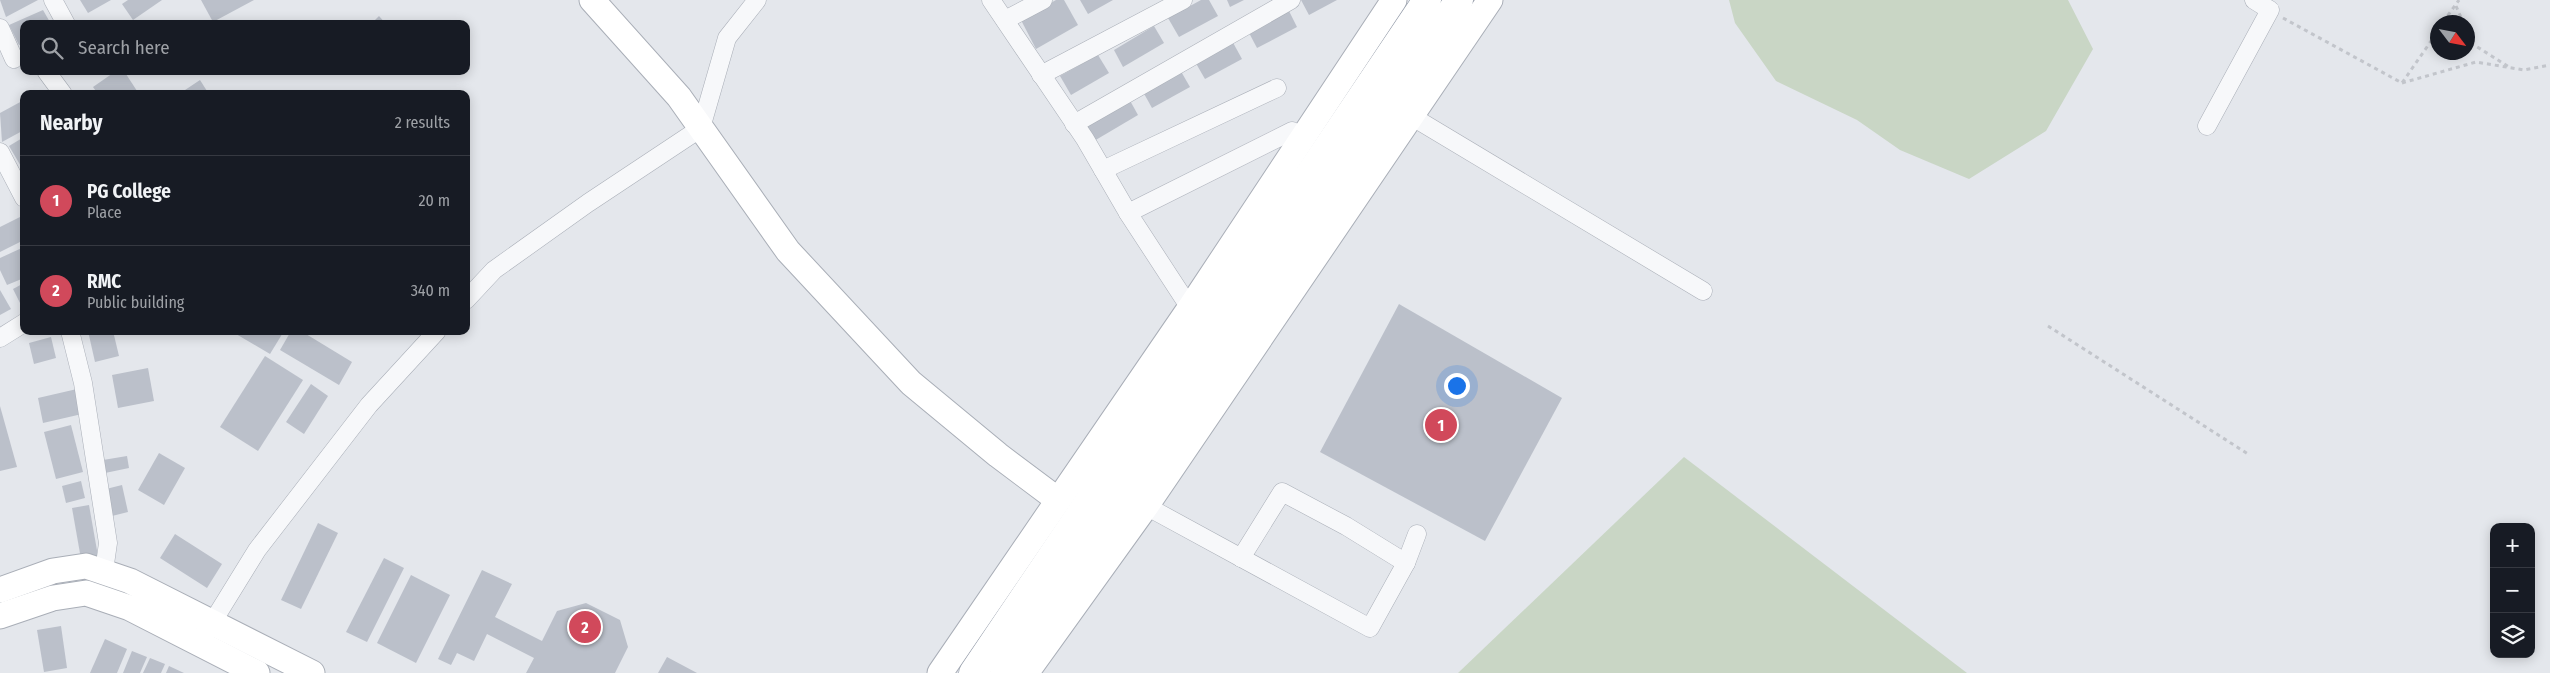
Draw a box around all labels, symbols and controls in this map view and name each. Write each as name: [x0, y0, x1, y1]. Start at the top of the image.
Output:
north arrow: [2430, 15, 2475, 60]
search box: [20, 20, 470, 75]
icon: search: [38, 34, 66, 62]
text: Search here: [78, 36, 170, 59]
text: Nearby: [40, 110, 102, 136]
text: 2 results: [395, 113, 450, 132]
text: PG College: [87, 180, 171, 203]
text: 1: [53, 191, 59, 210]
text: 20 m: [419, 191, 450, 210]
text: Place: [87, 203, 122, 222]
text: RMC: [87, 270, 121, 293]
text: 2: [52, 281, 60, 300]
text: 340 m: [411, 281, 450, 300]
text: Public building: [87, 293, 184, 312]
your location: [1444, 373, 1470, 399]
pin: 1: [1425, 406, 1457, 444]
map controls: [2490, 523, 2535, 658]
button: +: [2490, 523, 2535, 568]
button: −: [2490, 568, 2535, 613]
pin: 2: [569, 608, 601, 646]
button: layers: [2490, 613, 2535, 658]

